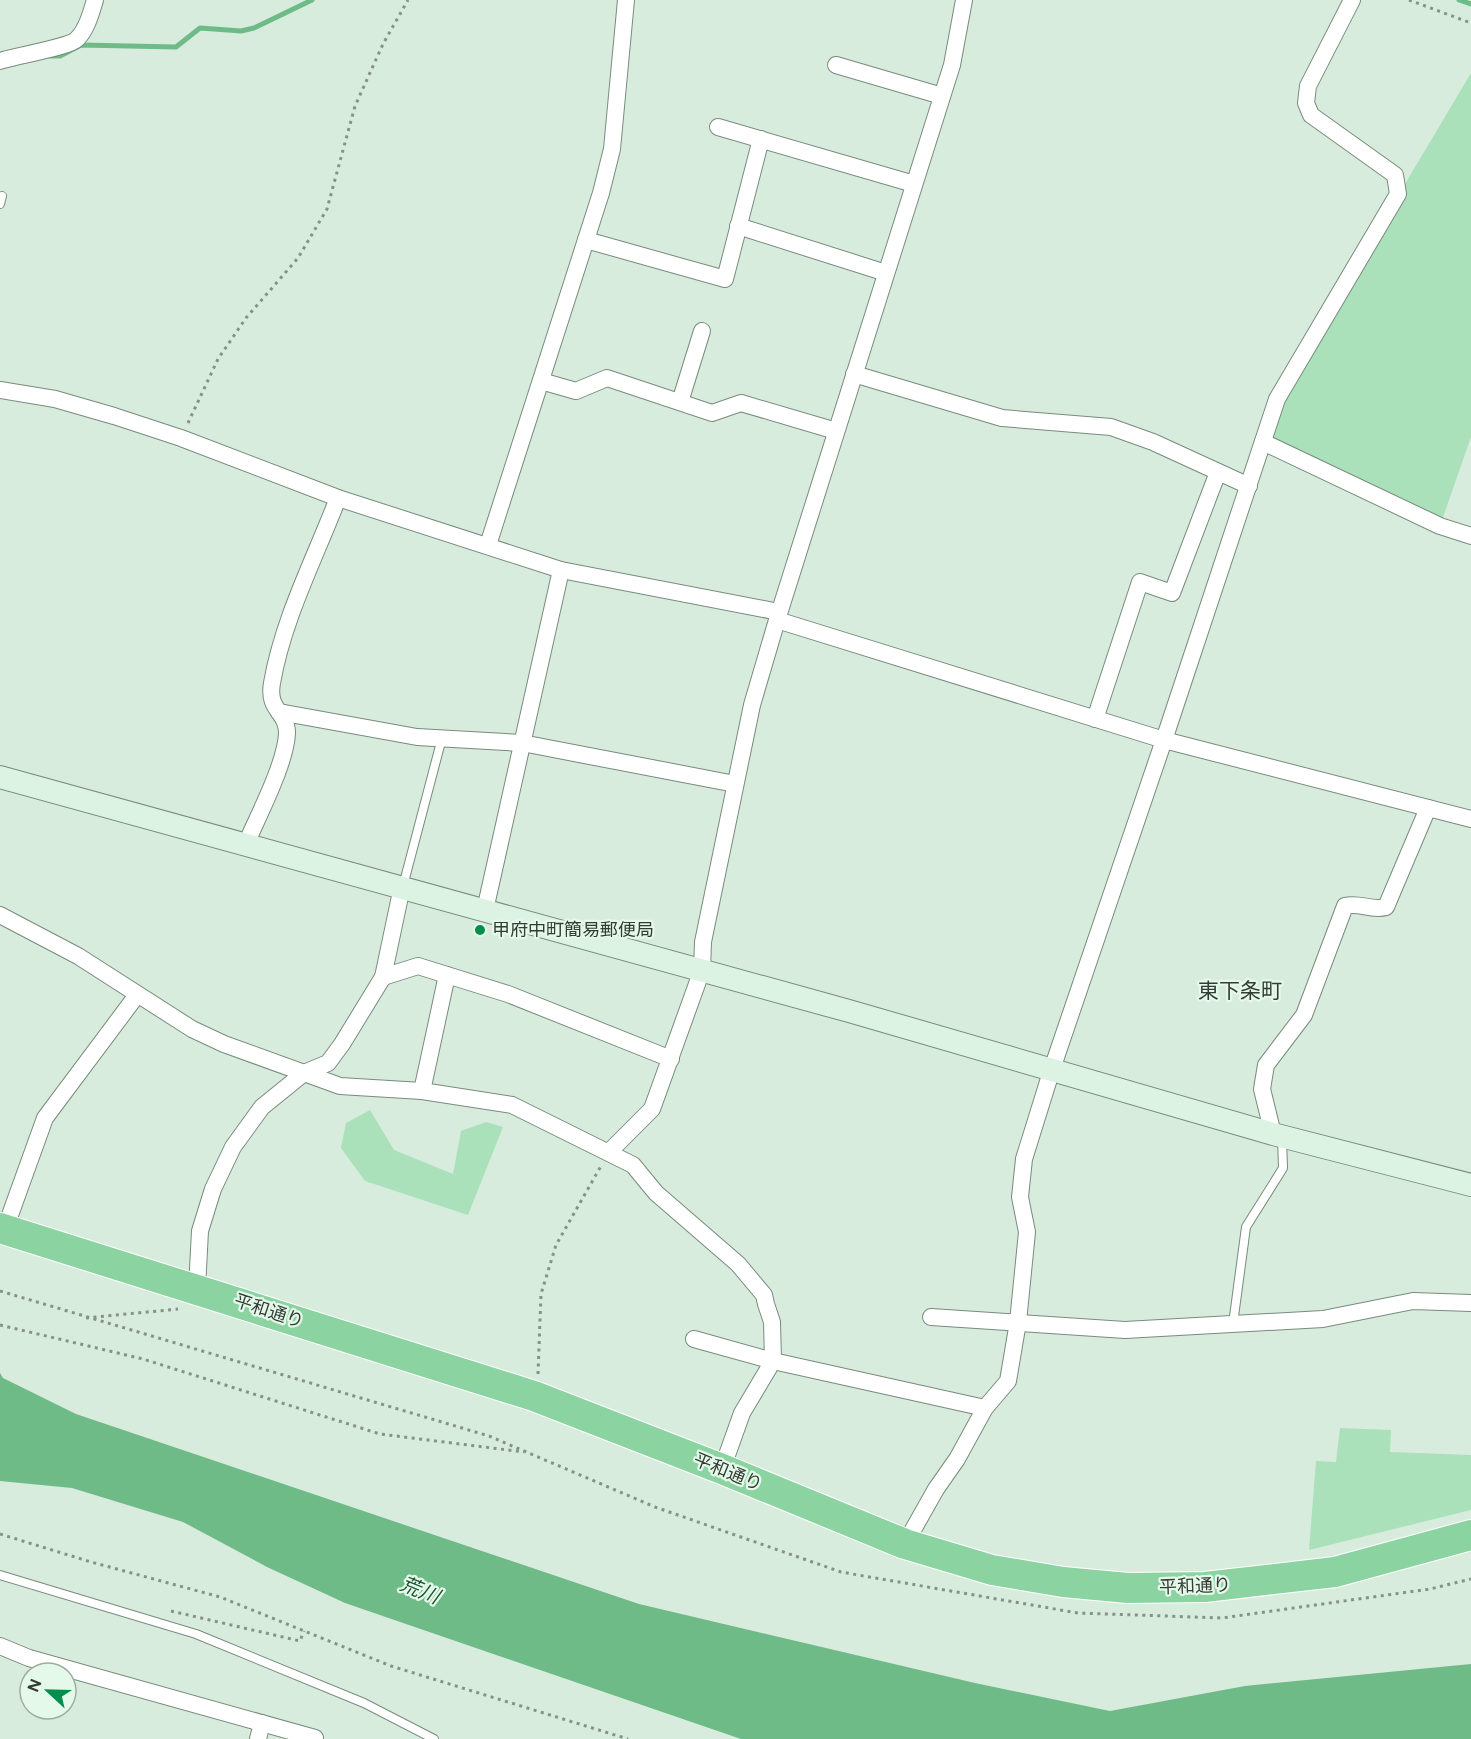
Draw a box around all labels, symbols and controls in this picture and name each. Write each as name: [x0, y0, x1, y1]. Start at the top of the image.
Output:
place label: 甲府中町簡易郵便局: [492, 919, 654, 941]
marker: 甲府中町簡易郵便局: [473, 923, 487, 937]
district label: 東下条町: [1198, 978, 1282, 1003]
street label: 平和通り: [231, 1289, 307, 1333]
street label: 平和通り: [691, 1448, 765, 1496]
water label: 荒川: [397, 1571, 445, 1609]
street label: 平和通り: [1159, 1574, 1231, 1598]
north arrow: [18, 1661, 78, 1721]
text: N: [23, 1676, 46, 1695]

